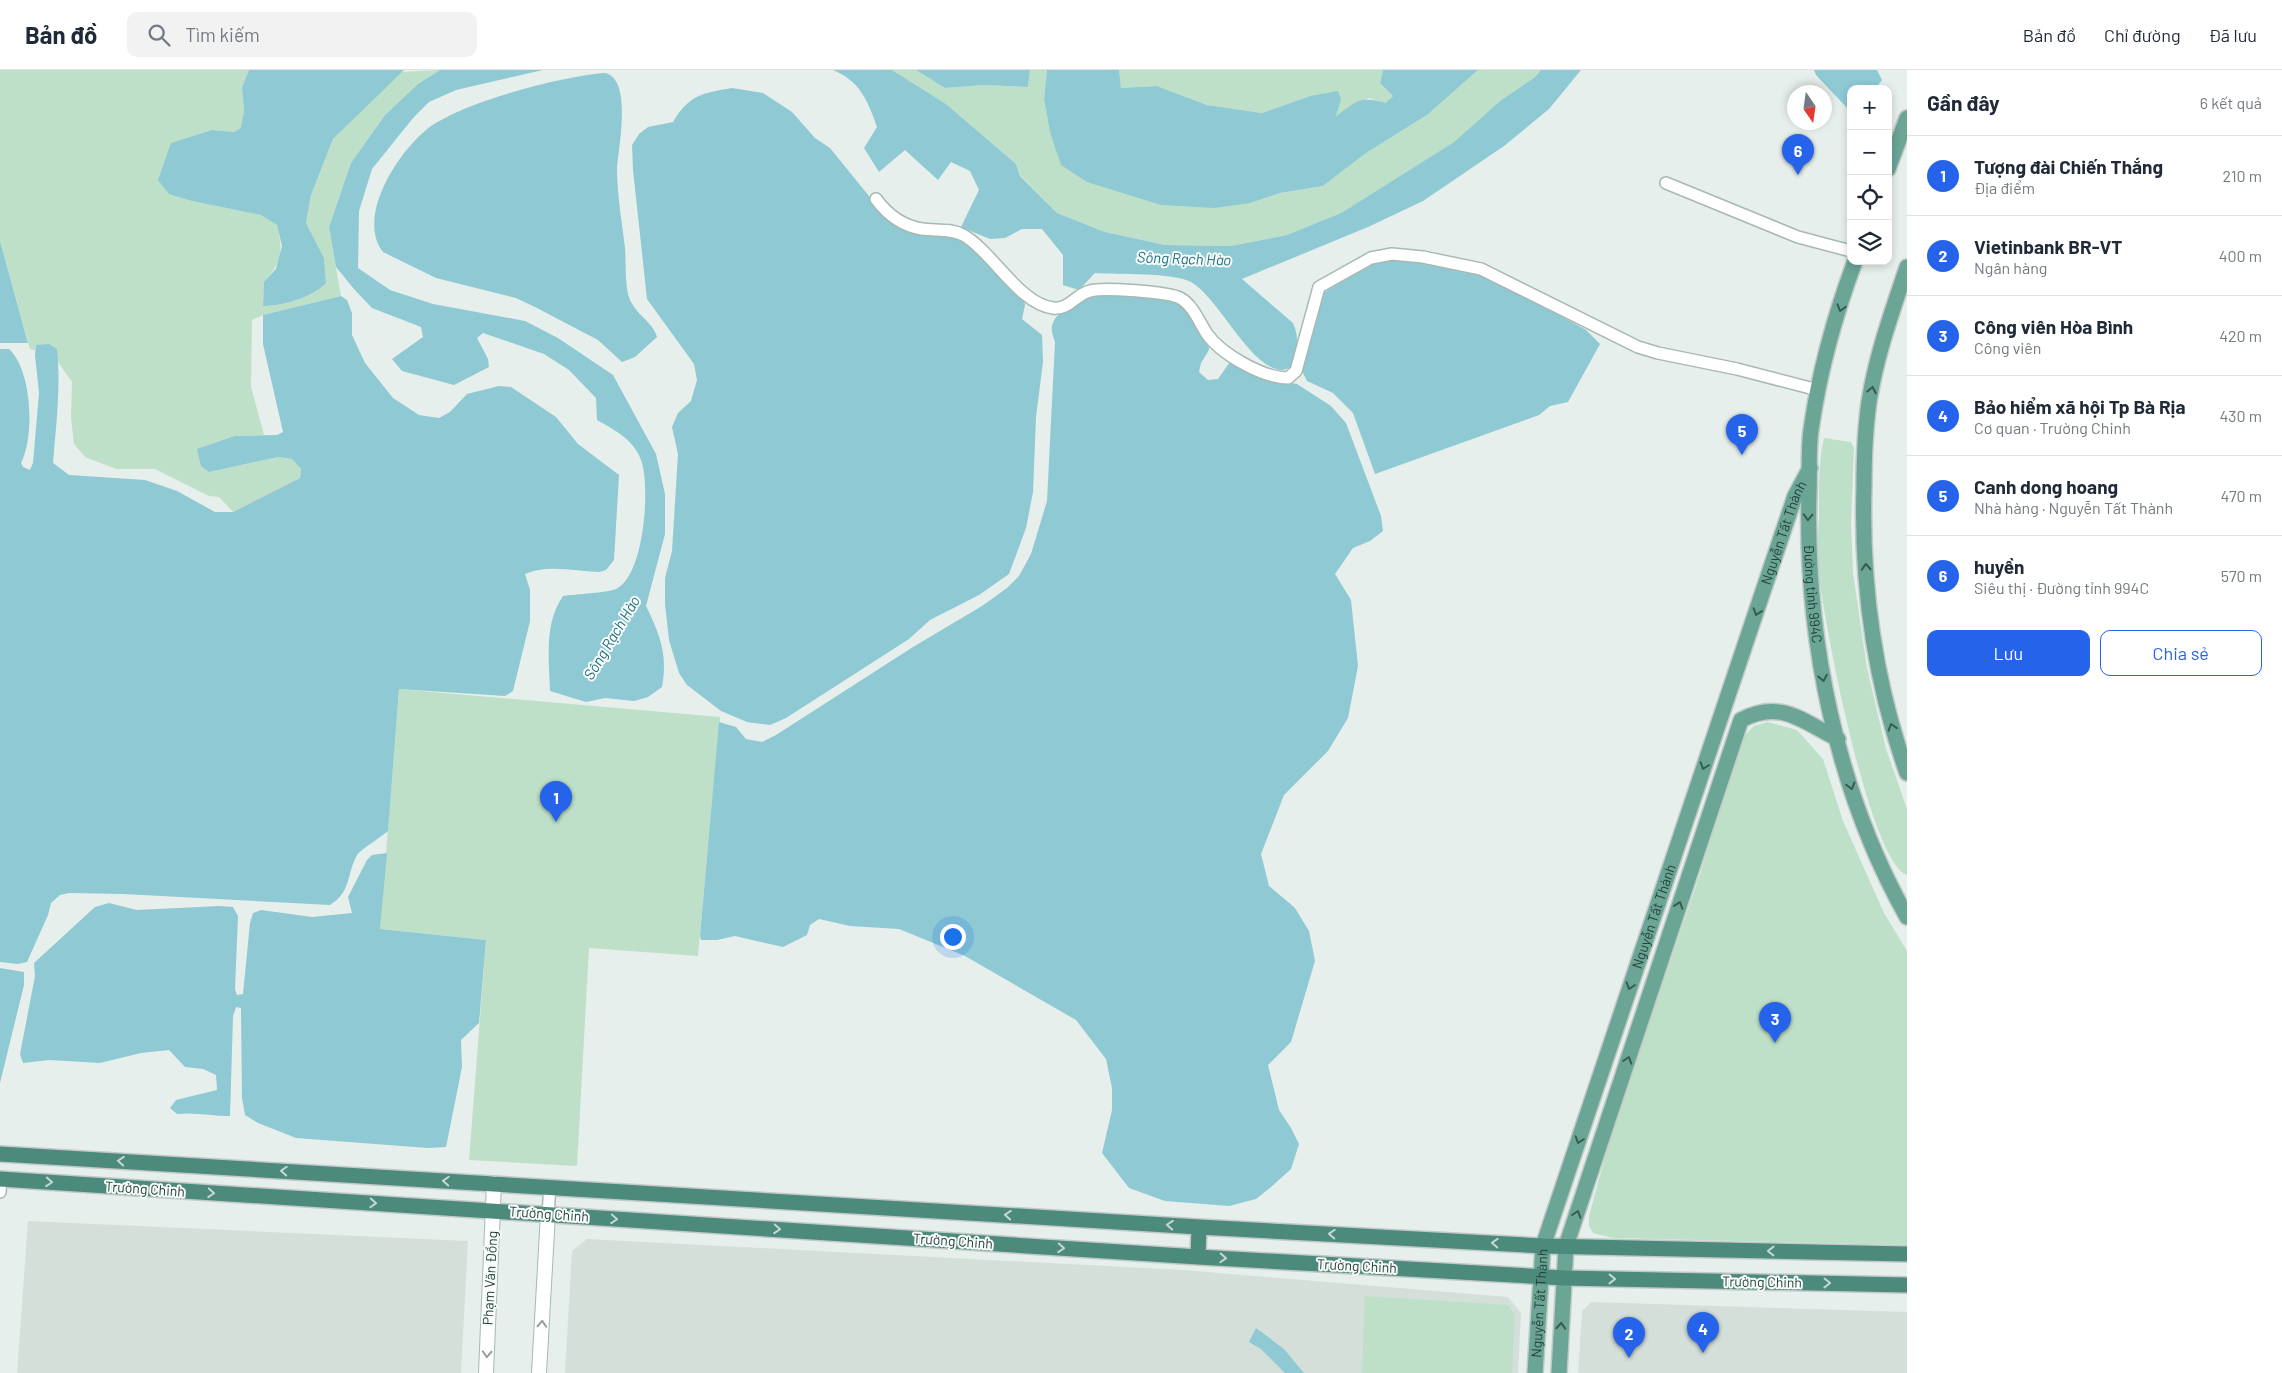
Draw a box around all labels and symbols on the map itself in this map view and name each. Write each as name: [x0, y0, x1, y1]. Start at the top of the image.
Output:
north arrow: [1787, 85, 1832, 130]
pin: 6: [1782, 134, 1814, 175]
water label: Sông Rạch Hào: [1137, 247, 1231, 269]
one-way arrow: [1836, 303, 1846, 311]
one-way arrow: [1866, 385, 1876, 394]
pin: 5: [1726, 414, 1758, 455]
street label: Nguyễn Tất Thành: [1757, 478, 1810, 587]
one-way arrow: [1803, 513, 1814, 521]
street label: Đường tỉnh 994C: [1801, 544, 1826, 644]
one-way arrow: [1860, 562, 1871, 570]
water label: Sông Rạch Hào: [579, 592, 643, 682]
one-way arrow: [1752, 607, 1762, 616]
one-way arrow: [1818, 674, 1828, 683]
one-way arrow: [1887, 723, 1897, 731]
one-way arrow: [1699, 761, 1709, 769]
pin: 1: [540, 781, 572, 822]
one-way arrow: [1846, 781, 1856, 789]
street label: Nguyễn Tất Thành: [1628, 862, 1679, 971]
one-way arrow: [1673, 902, 1683, 910]
your location: [940, 924, 966, 950]
one-way arrow: [1626, 981, 1636, 990]
pin: 3: [1759, 1002, 1791, 1043]
one-way arrow: [1622, 1056, 1632, 1064]
one-way arrow: [1574, 1136, 1584, 1144]
one-way arrow: [117, 1156, 125, 1167]
one-way arrow: [279, 1166, 287, 1177]
one-way arrow: [442, 1175, 450, 1186]
one-way arrow: [45, 1177, 53, 1188]
street label: Trường Chinh: [105, 1177, 185, 1200]
one-way arrow: [207, 1187, 215, 1198]
one-way arrow: [369, 1197, 377, 1208]
street label: Trường Chinh: [509, 1202, 589, 1225]
one-way arrow: [1004, 1210, 1012, 1221]
one-way arrow: [1571, 1210, 1581, 1218]
one-way arrow: [611, 1213, 619, 1224]
one-way arrow: [1166, 1220, 1174, 1231]
one-way arrow: [773, 1224, 781, 1235]
street label: Trường Chinh: [913, 1229, 993, 1252]
one-way arrow: [1328, 1229, 1336, 1240]
street label: Phạm Văn Đồng: [479, 1230, 500, 1326]
one-way arrow: [1490, 1237, 1498, 1248]
one-way arrow: [1057, 1242, 1065, 1253]
one-way arrow: [1767, 1246, 1774, 1256]
street label: Nguyễn Tất Thành: [1527, 1248, 1551, 1358]
one-way arrow: [1219, 1253, 1227, 1264]
street label: Trường Chinh: [1317, 1255, 1397, 1276]
street label: Trường Chinh: [1722, 1272, 1802, 1291]
one-way arrow: [1609, 1274, 1617, 1284]
one-way arrow: [1824, 1278, 1832, 1288]
pin: 4: [1687, 1312, 1719, 1353]
pin: 2: [1613, 1317, 1645, 1358]
one-way arrow: [537, 1320, 548, 1328]
one-way arrow: [1556, 1321, 1567, 1329]
one-way arrow: [481, 1351, 492, 1359]

